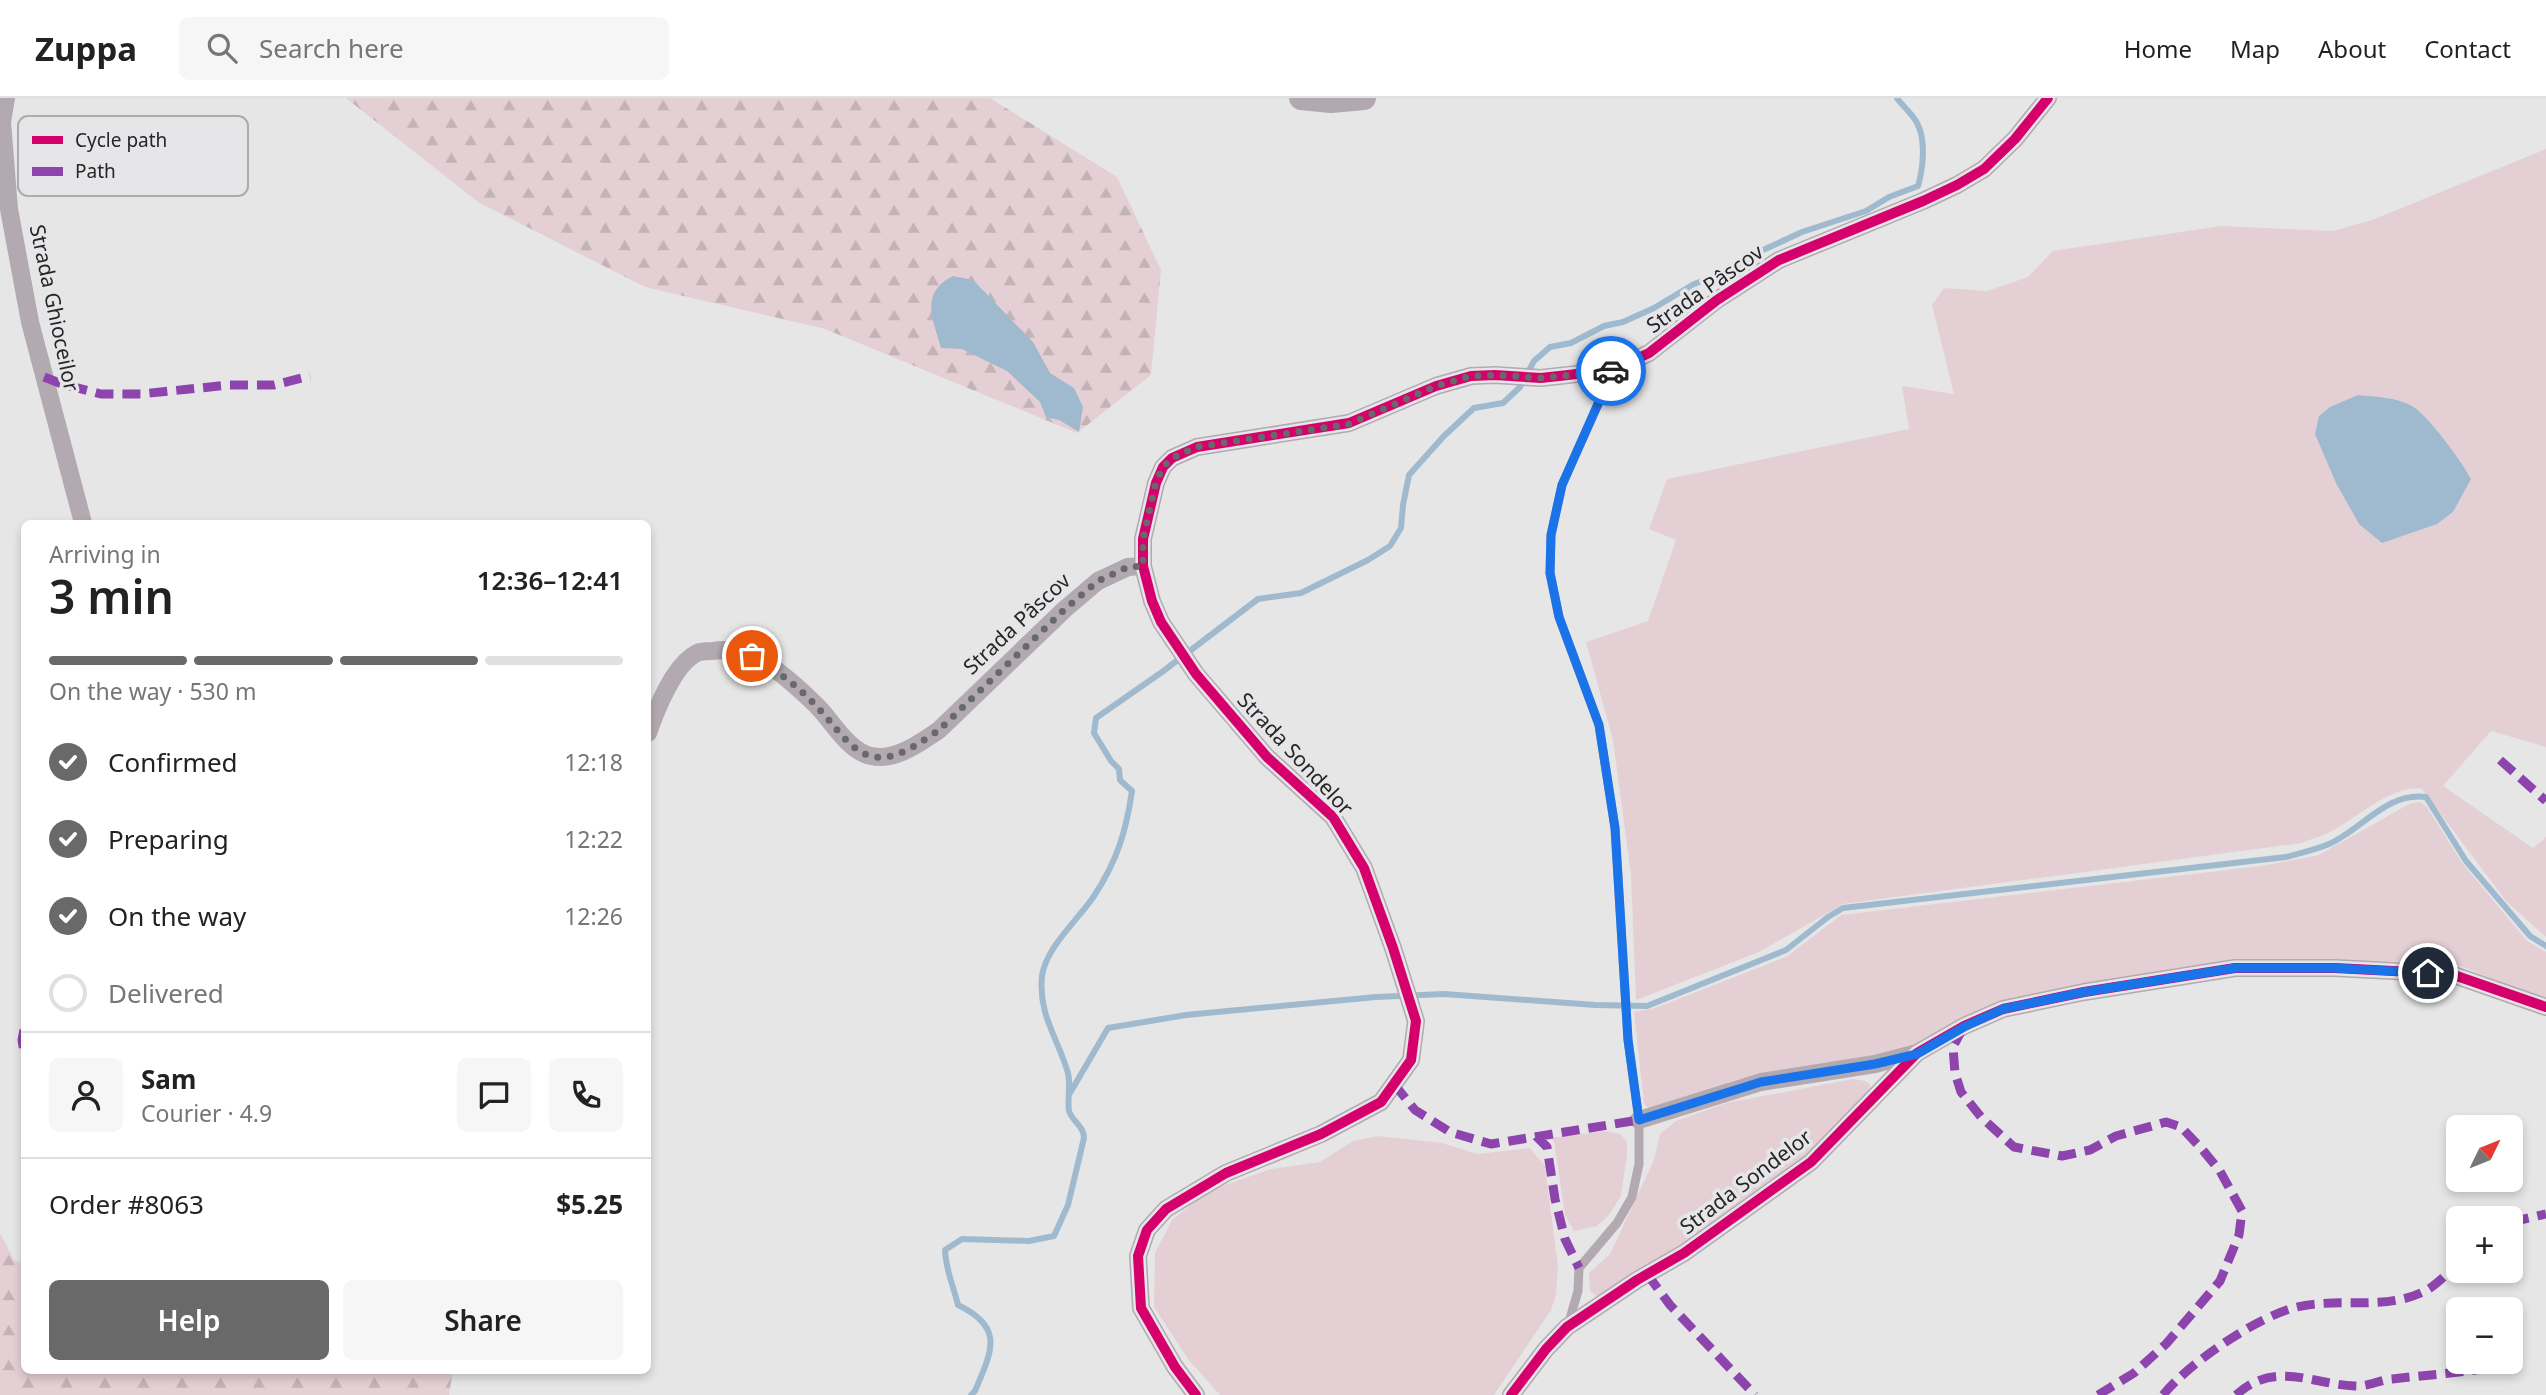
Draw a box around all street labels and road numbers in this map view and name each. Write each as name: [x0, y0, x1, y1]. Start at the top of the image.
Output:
street label: Strada Ghioceilor: [24, 222, 86, 394]
street label: Strada Pâscov: [1640, 237, 1769, 339]
street label: Strada Pâscov: [957, 566, 1076, 680]
street label: Strada Sondelor: [1232, 686, 1360, 821]
street label: Strada Sondelor: [1674, 1122, 1817, 1240]

